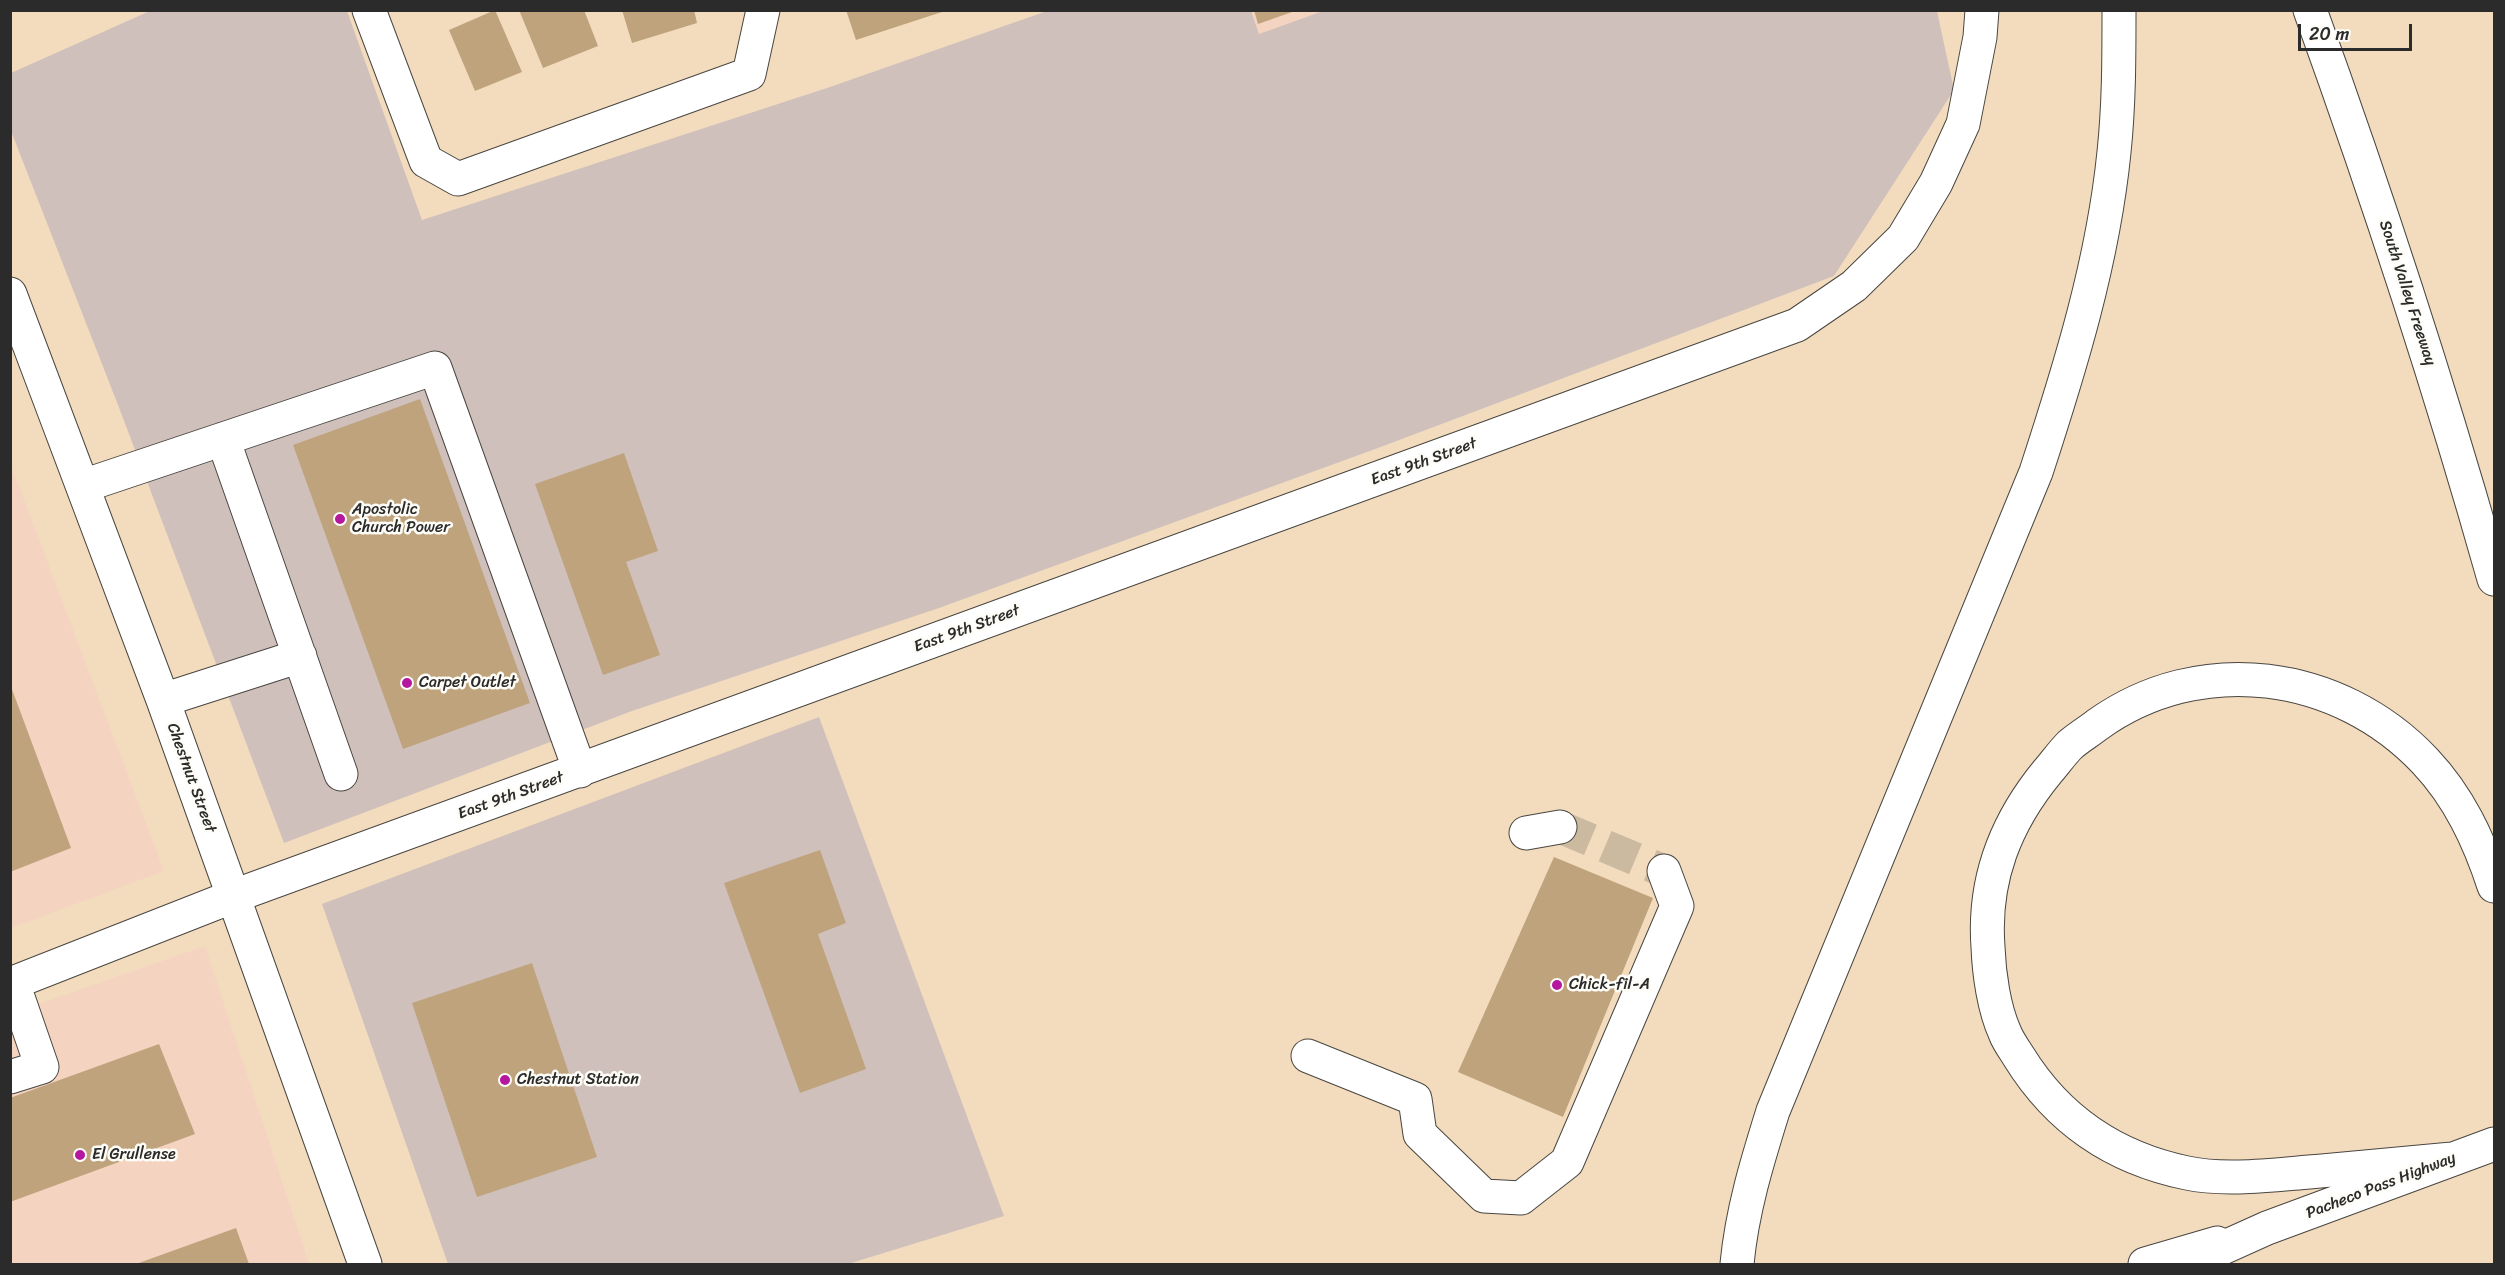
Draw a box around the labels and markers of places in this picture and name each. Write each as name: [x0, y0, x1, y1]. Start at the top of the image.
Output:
place label: Apostolic Church Power: [352, 500, 450, 538]
marker: Apostolic Church Power: [333, 512, 347, 526]
place label: Carpet Outlet: [419, 673, 516, 693]
marker: Carpet Outlet: [400, 676, 414, 690]
place label: Chick-fil-A: [1569, 975, 1650, 995]
marker: Chick-fil-A: [1550, 978, 1564, 992]
place label: Chestnut Station: [517, 1070, 639, 1090]
marker: Chestnut Station: [498, 1073, 512, 1087]
place label: El Grullense: [92, 1145, 176, 1165]
marker: El Grullense: [73, 1148, 87, 1162]

